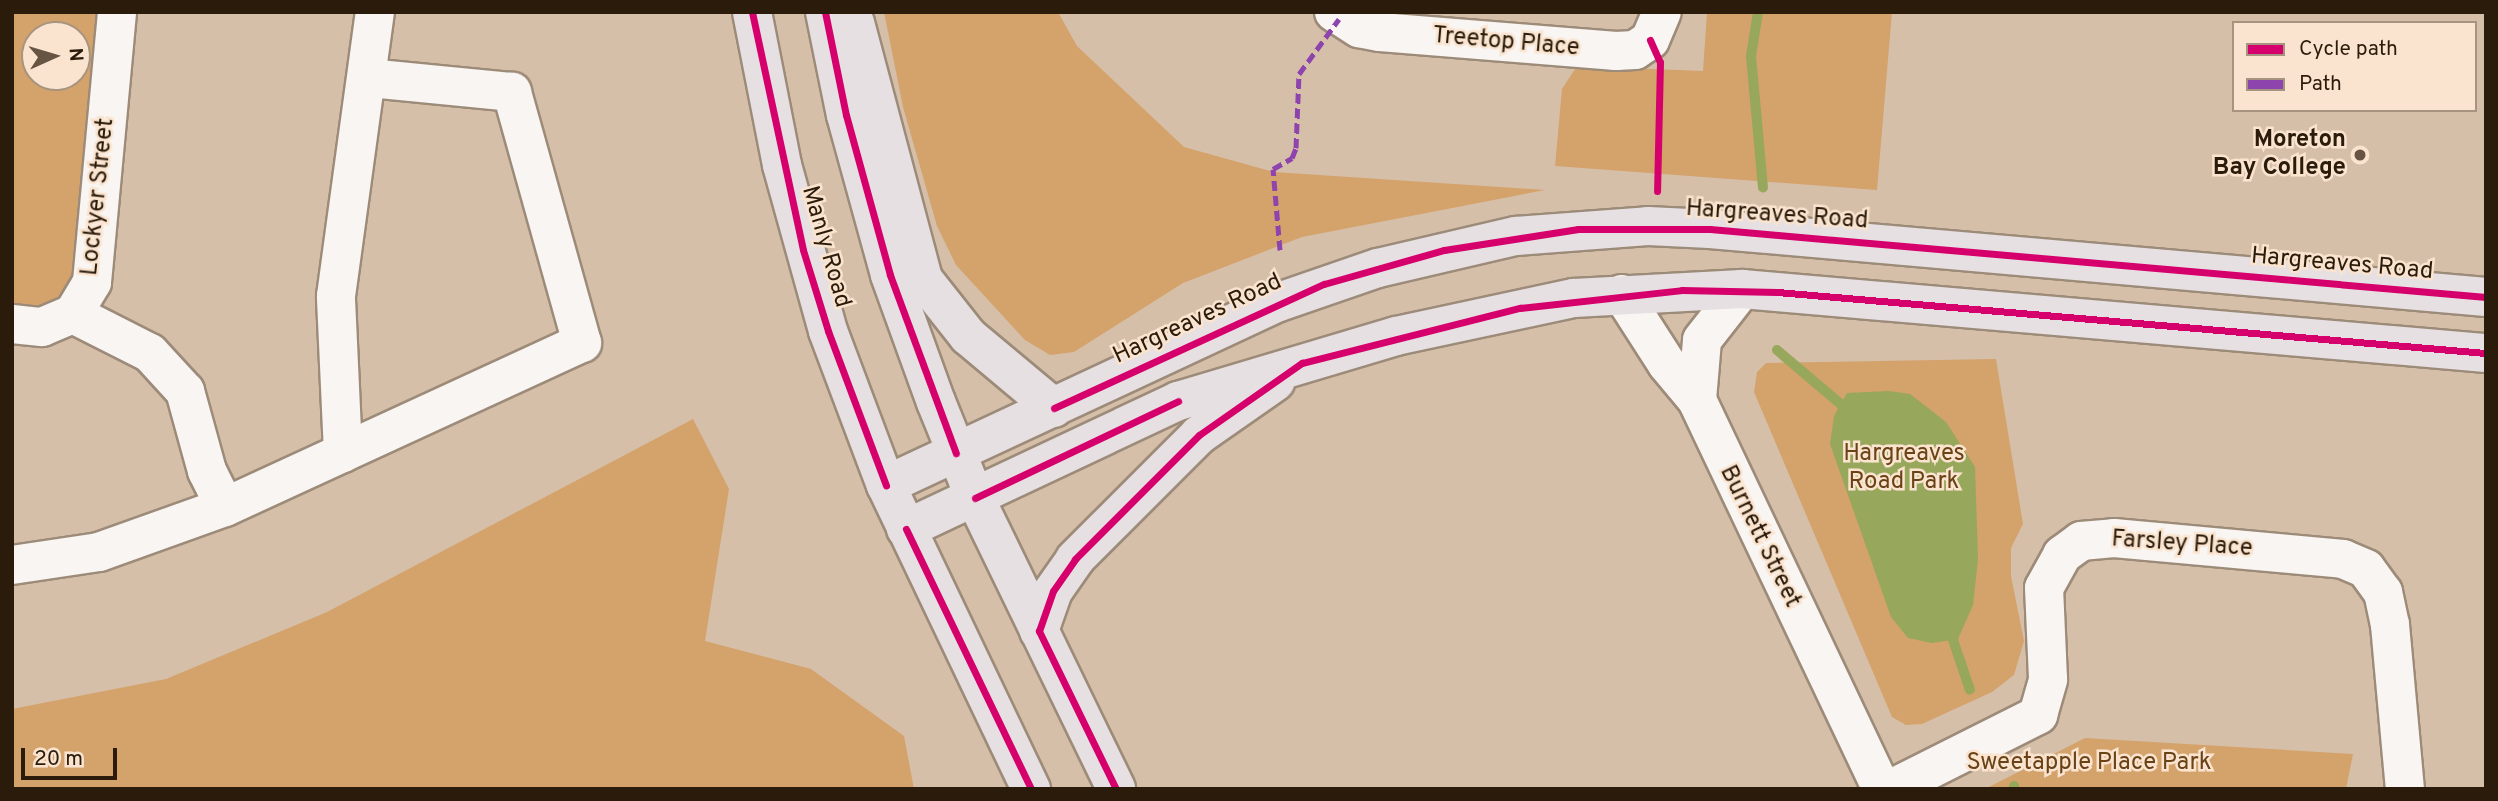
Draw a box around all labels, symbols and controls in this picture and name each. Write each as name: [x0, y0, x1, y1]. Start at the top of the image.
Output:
north arrow: [21, 21, 91, 91]
legend: [2232, 21, 2477, 112]
street label: Treetop Place: [1431, 22, 1581, 64]
text: Cycle path: [2299, 36, 2398, 63]
text: N: [63, 47, 87, 62]
text: Path: [2299, 71, 2342, 98]
street label: Lockyer Street: [76, 117, 122, 277]
place label: Moreton Bay College: [2213, 127, 2346, 183]
marker: Moreton Bay College: [2352, 147, 2368, 163]
street label: Manly Road: [794, 183, 856, 311]
street label: Hargreaves Road: [1685, 195, 1869, 237]
street label: Hargreaves Road: [2250, 243, 2434, 287]
street label: Hargreaves Road: [1109, 268, 1287, 372]
park label: Hargreaves Road Park: [1843, 441, 1965, 497]
street label: Burnett Street: [1712, 461, 1806, 613]
street label: Farsley Place: [2110, 526, 2254, 564]
scale bar: [24, 734, 121, 778]
text: 20 m: [34, 746, 83, 773]
park label: Sweetapple Place Park: [1967, 750, 2211, 778]

